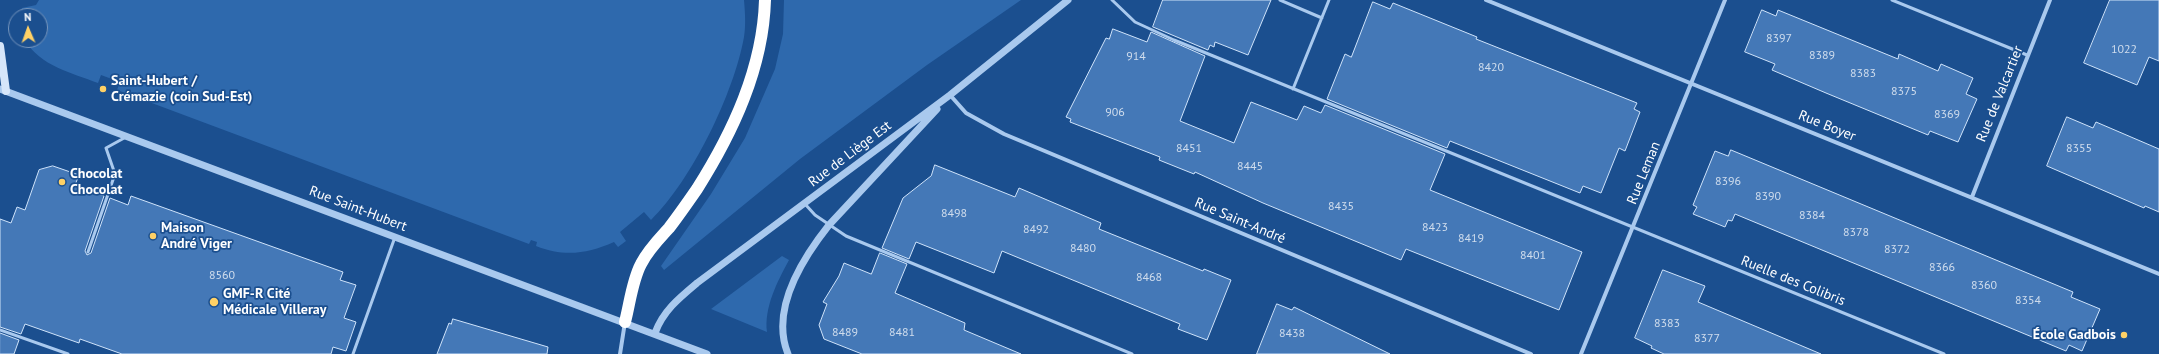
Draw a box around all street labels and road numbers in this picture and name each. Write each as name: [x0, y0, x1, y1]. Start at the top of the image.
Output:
street label: Rue de Valcartier: [1973, 44, 2027, 144]
street label: Rue Boyer: [1796, 107, 1858, 145]
street label: Rue de Liège Est: [805, 117, 895, 191]
street label: Rue Leman: [1624, 139, 1664, 207]
street label: Rue Saint-Hubert: [307, 183, 409, 235]
street label: Rue Saint-André: [1192, 194, 1288, 248]
street label: Ruelle des Colibris: [1738, 252, 1848, 310]

